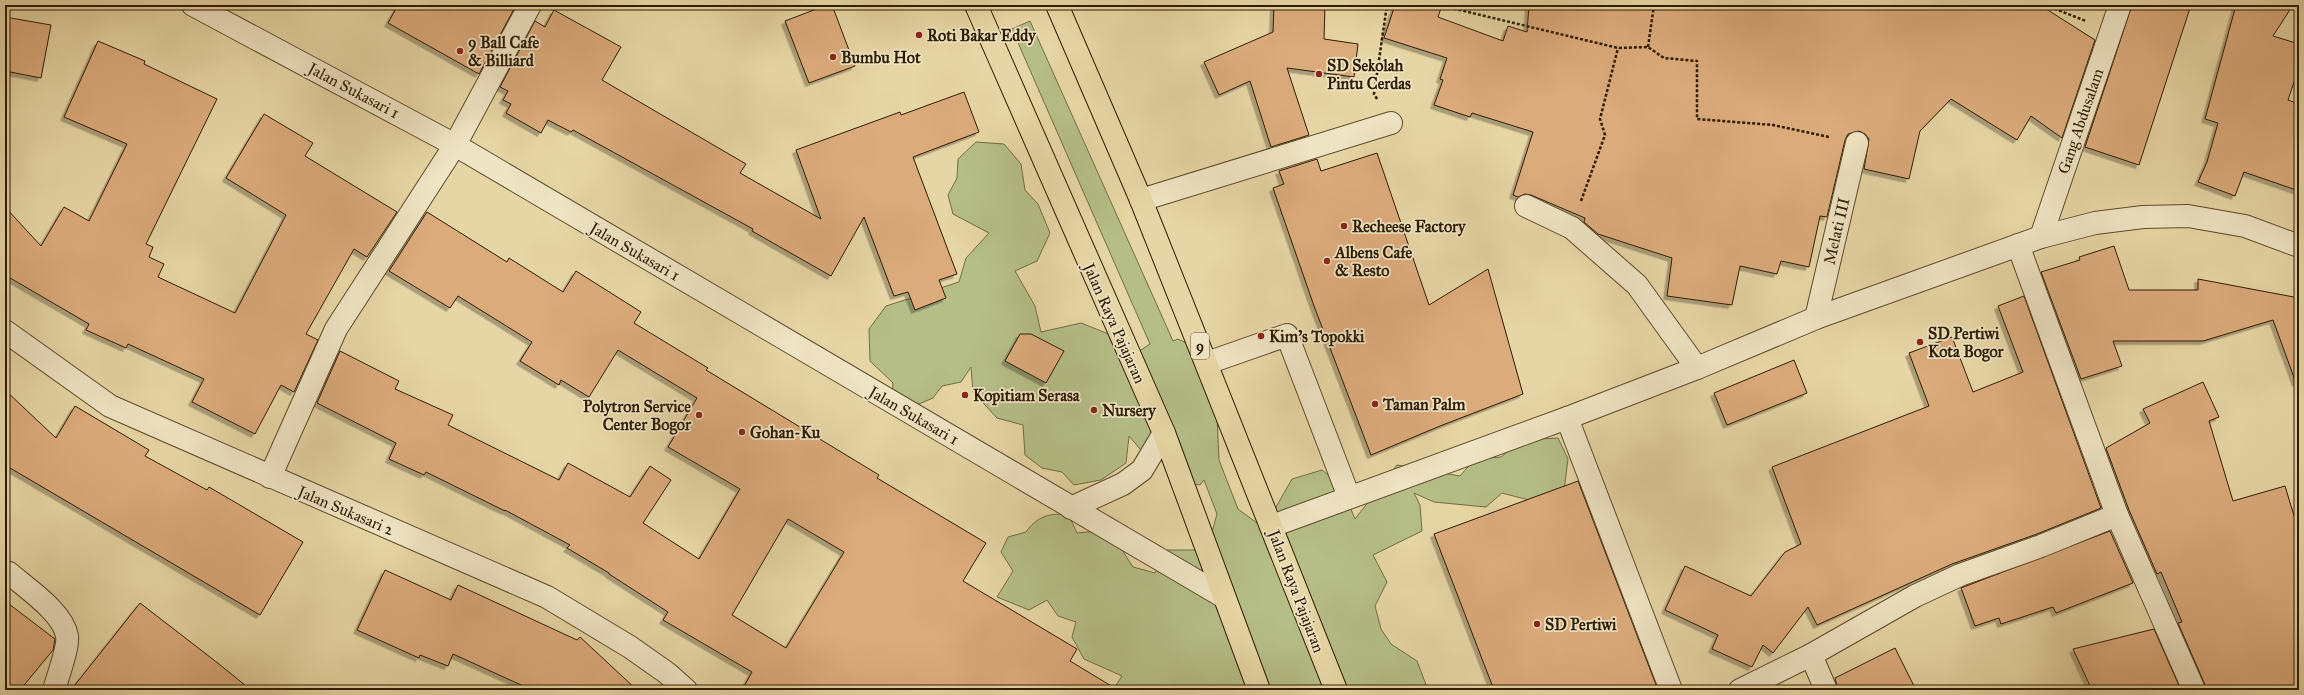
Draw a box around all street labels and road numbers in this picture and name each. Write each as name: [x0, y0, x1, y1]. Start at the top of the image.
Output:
street label: Jalan Sukasari 1: [303, 57, 403, 123]
street label: Gang Abdusalam: [2054, 65, 2109, 177]
street label: Melati III: [1820, 196, 1853, 266]
street label: Jalan Sukasari 1: [584, 217, 683, 286]
street label: Jalan Raya Pajajaran: [1078, 258, 1150, 387]
road number: 9: [1191, 333, 1209, 359]
street label: Jalan Sukasari 1: [863, 381, 962, 450]
street label: Jalan Sukasari 2: [293, 481, 397, 540]
street label: Jalan Raya Pajajaran: [1263, 525, 1329, 656]

